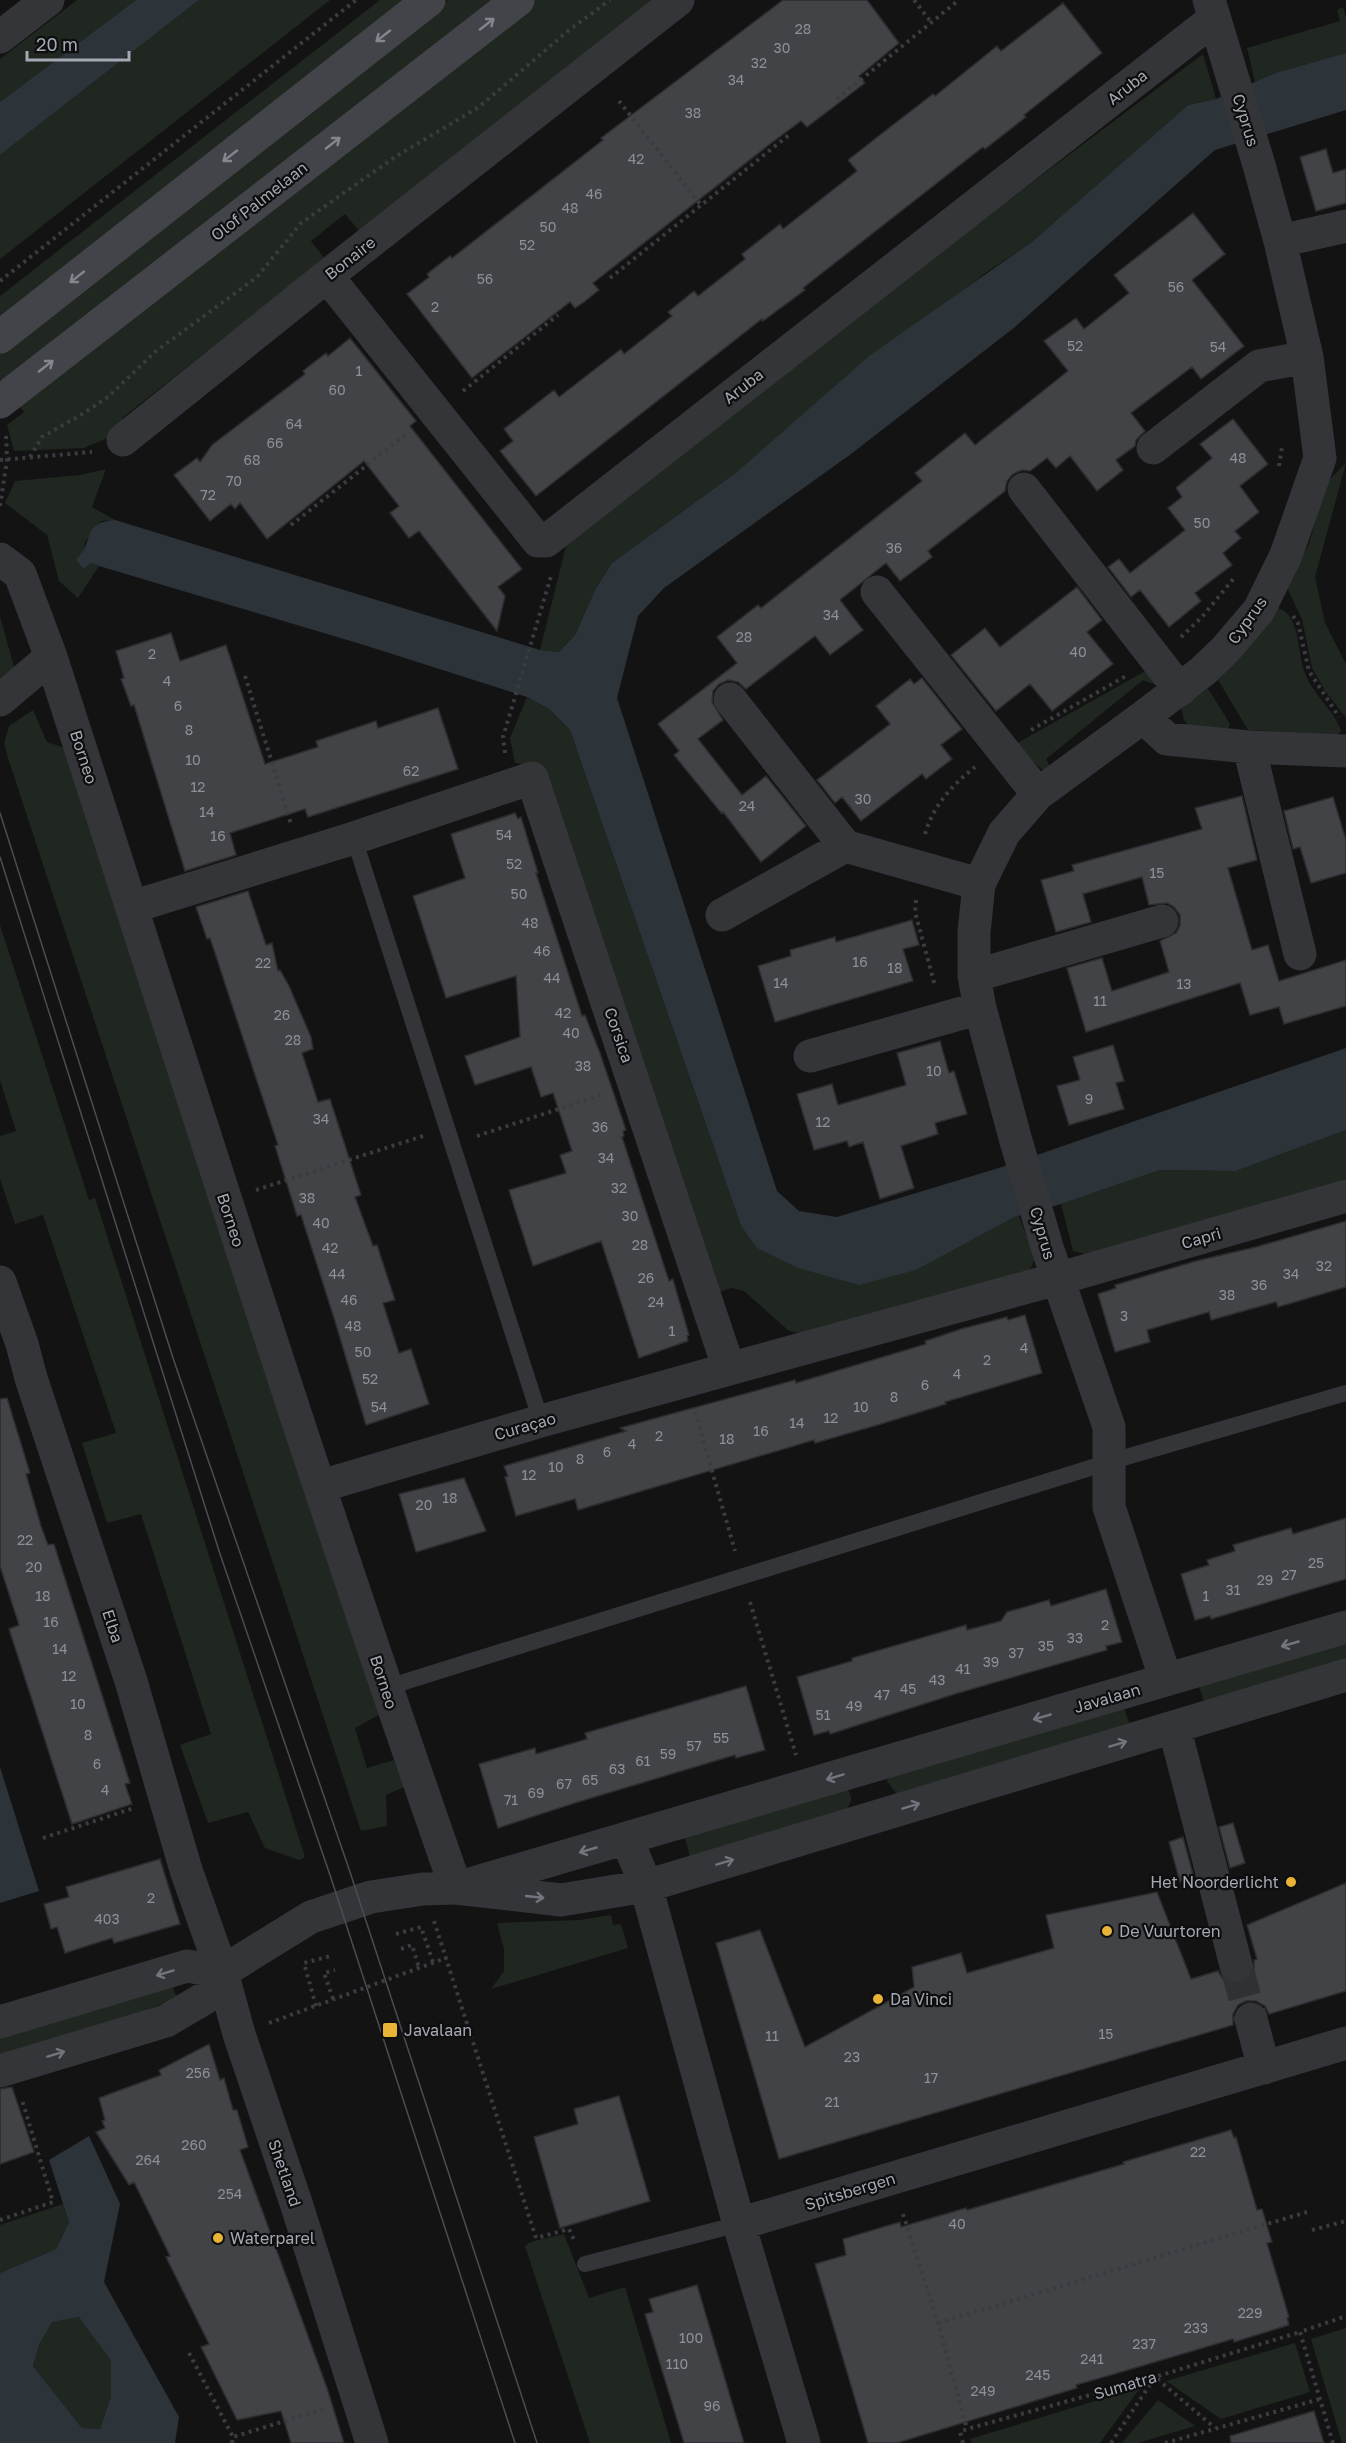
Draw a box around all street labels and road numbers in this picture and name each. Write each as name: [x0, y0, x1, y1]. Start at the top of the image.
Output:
street label: Aruba: [1103, 65, 1151, 109]
street label: Cyprus: [1229, 91, 1263, 149]
street label: Olof Palmelaan: [207, 157, 311, 245]
street label: Bonaire: [321, 232, 379, 284]
street label: Aruba: [719, 364, 767, 408]
street label: Cyprus: [1223, 592, 1271, 648]
street label: Borneo: [66, 728, 102, 786]
street label: Corsica: [600, 1005, 638, 1065]
street label: Borneo: [213, 1191, 249, 1249]
street label: Cyprus: [1026, 1204, 1060, 1262]
street label: Capri: [1179, 1223, 1223, 1253]
street label: Curaçao: [492, 1408, 558, 1444]
street label: Elba: [98, 1607, 128, 1645]
street label: Borneo: [366, 1653, 402, 1711]
street label: Javalaan: [1071, 1679, 1143, 1717]
street label: Shetland: [264, 2137, 306, 2209]
street label: Spitsbergen: [802, 2168, 898, 2214]
street label: Sumatra: [1091, 2367, 1159, 2403]

